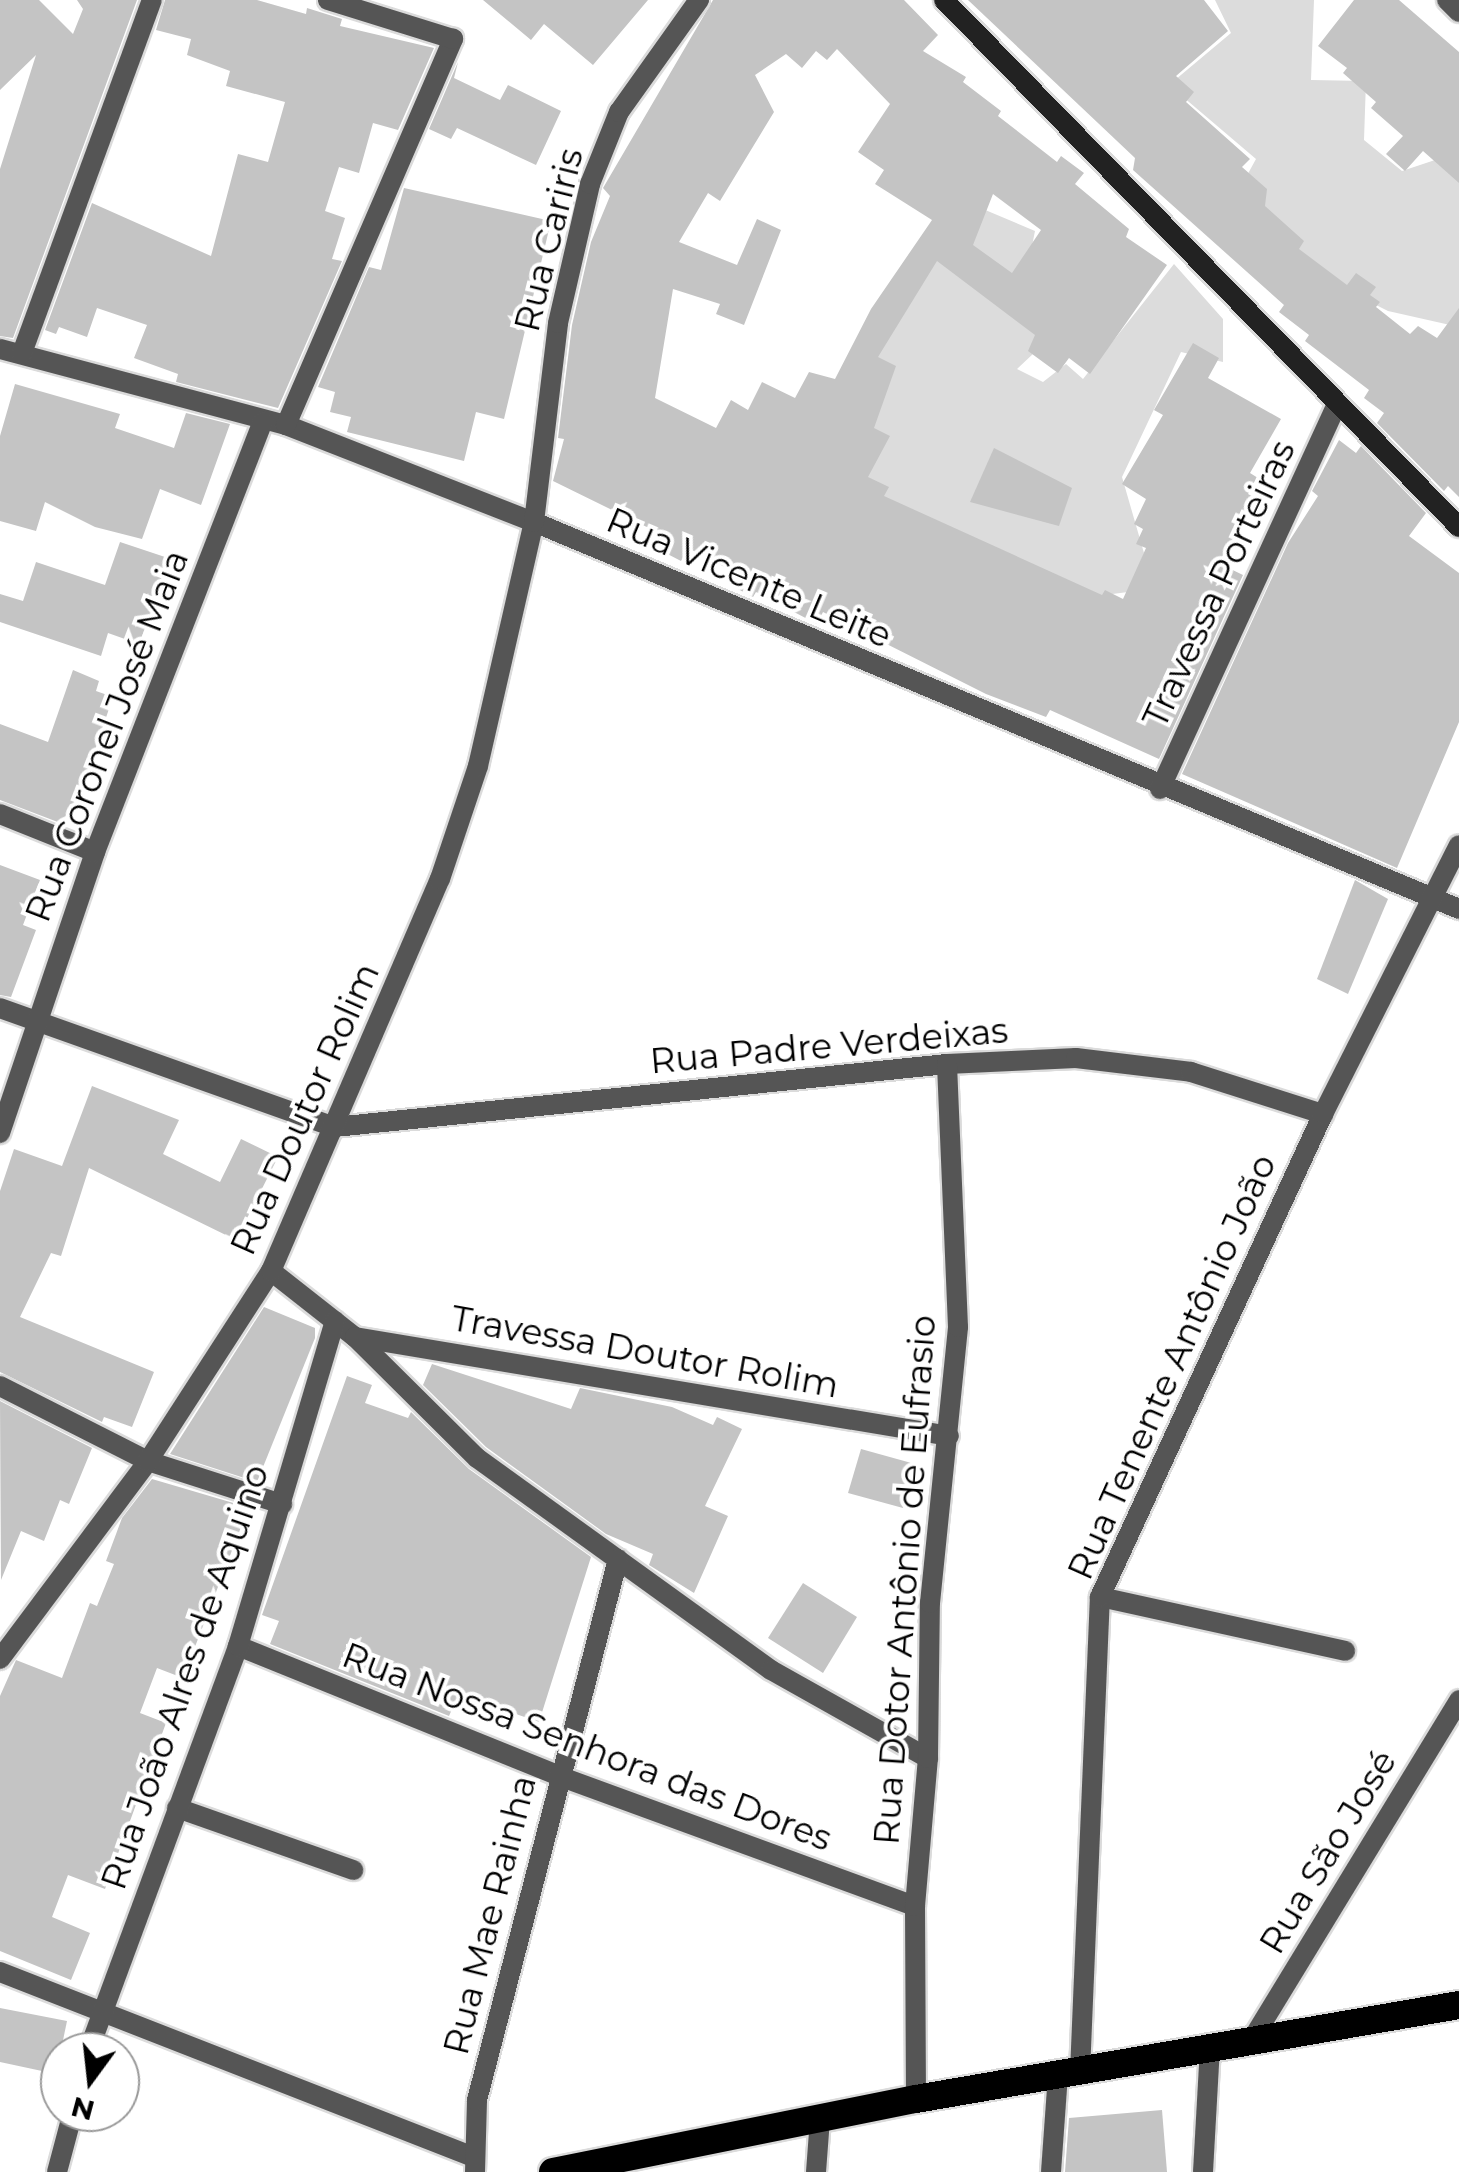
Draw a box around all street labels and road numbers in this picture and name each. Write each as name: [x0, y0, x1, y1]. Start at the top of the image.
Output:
street label: Rua Cariris: [506, 144, 592, 336]
street label: Travessa Porteiras: [1134, 434, 1304, 734]
street label: Rua Vicente Leite: [600, 499, 898, 657]
street label: Rua Coronel José Maia: [17, 544, 197, 928]
street label: Rua Doutor Rolim: [222, 957, 388, 1261]
street label: Rua Padre Verdeixas: [648, 1009, 1010, 1083]
street label: Rua Tenente Antônio João: [1059, 1148, 1285, 1586]
street label: Travessa Doutor Rolim: [448, 1297, 842, 1407]
street label: Rua Dotor Antônio de Eufrasio: [866, 1314, 944, 1846]
street label: Rua João Alres de Aquino: [92, 1459, 278, 1895]
street label: Rua Nossa Senhora das Dores: [336, 1634, 838, 1860]
street label: Rua São José: [1251, 1743, 1405, 1961]
street label: Rua Mae Rainha: [435, 1771, 545, 2059]

